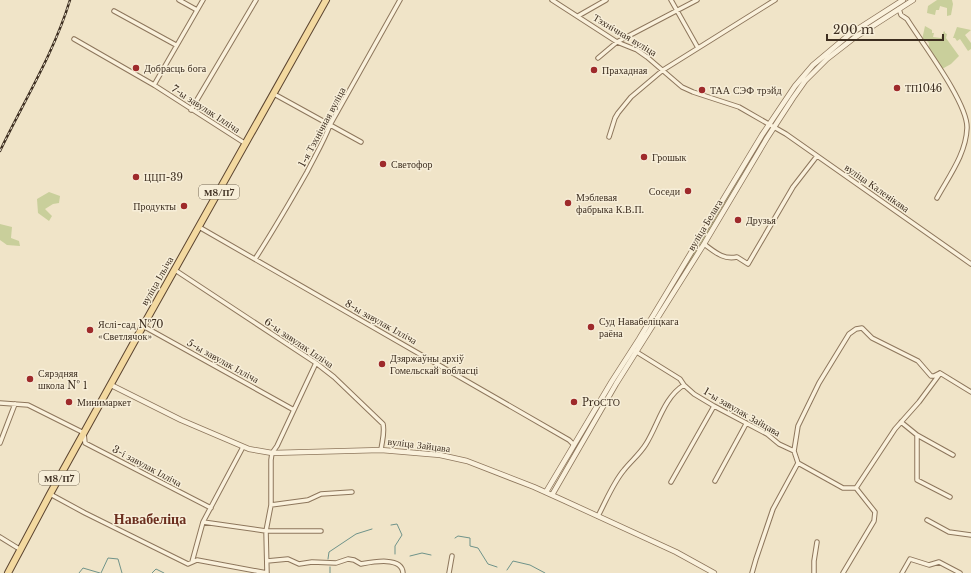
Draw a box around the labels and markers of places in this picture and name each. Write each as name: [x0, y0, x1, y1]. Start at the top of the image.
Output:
place label: Добрасць бога: [144, 62, 207, 75]
marker: Добрасць бога: [131, 63, 141, 73]
place label: Прахадная: [602, 64, 648, 77]
marker: Прахадная: [589, 65, 599, 75]
place label: ТП1046: [905, 82, 942, 95]
marker: ТП1046: [892, 83, 902, 93]
place label: ТАА СЭФ трэйд: [710, 84, 782, 97]
marker: ТАА СЭФ трэйд: [697, 85, 707, 95]
place label: Грошык: [652, 151, 687, 164]
marker: Грошык: [639, 152, 649, 162]
place label: Светофор: [391, 158, 433, 171]
marker: Светофор: [378, 159, 388, 169]
place label: ЦЦП-39: [144, 171, 183, 184]
marker: ЦЦП-39: [131, 172, 141, 182]
place label: Соседи: [649, 185, 681, 198]
marker: Соседи: [683, 186, 693, 196]
place label: Мэблевая фабрыка К.В.П.: [576, 191, 644, 216]
marker: Мэблевая фабрыка К.В.П.: [563, 198, 573, 208]
place label: Продукты: [133, 200, 176, 213]
marker: Продукты: [179, 201, 189, 211]
place label: Друзья: [746, 214, 776, 227]
marker: Друзья: [733, 215, 743, 225]
place label: Суд Навабеліцкага раёна: [599, 315, 679, 340]
place label: Яслі-сад №70 «Светлячок»: [98, 318, 163, 343]
marker: Суд Навабеліцкага раёна: [586, 322, 596, 332]
marker: Яслі-сад №70 «Светлячок»: [85, 325, 95, 335]
place label: Дзяржаўны архіў Гомельскай вобласці: [390, 352, 479, 377]
marker: Дзяржаўны архіў Гомельскай вобласці: [377, 359, 387, 369]
place label: Сярэдняя школа № 1: [38, 367, 87, 392]
marker: Сярэдняя школа № 1: [25, 374, 35, 384]
place label: Минимаркет: [77, 396, 132, 409]
place label: ProСТО: [582, 396, 620, 409]
marker: Минимаркет: [64, 397, 74, 407]
marker: ProСТО: [569, 397, 579, 407]

